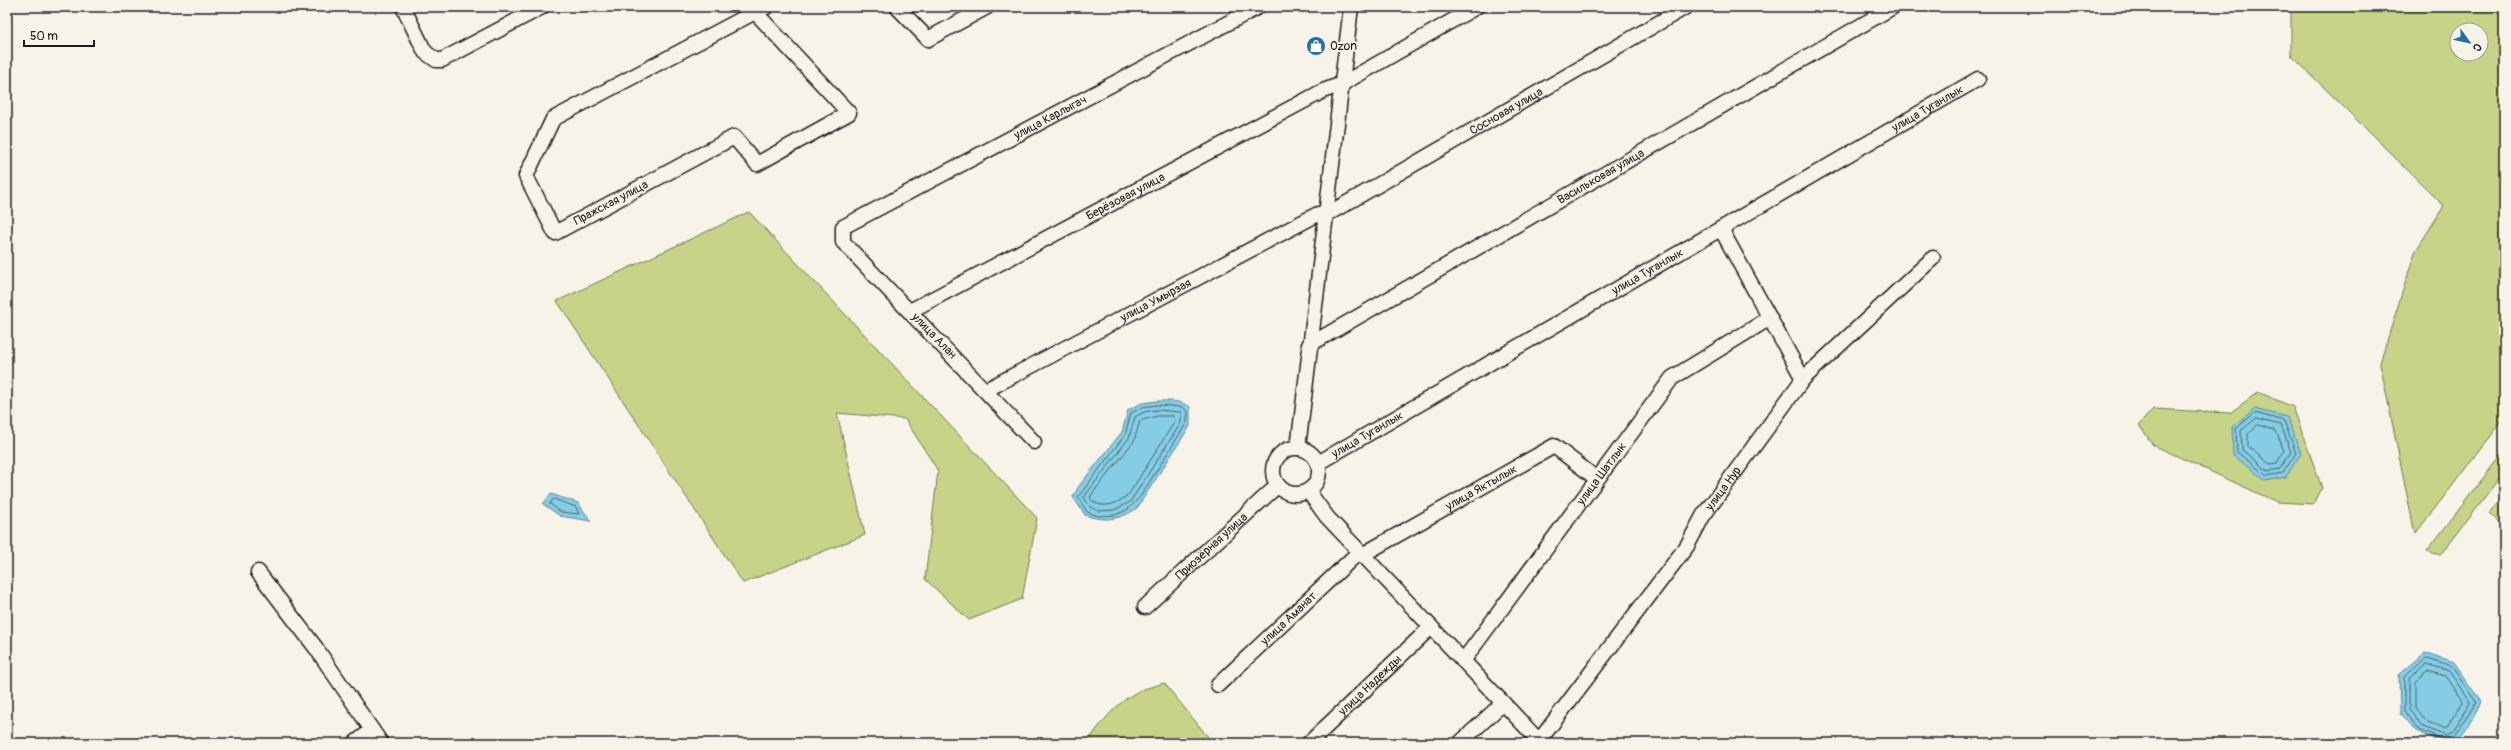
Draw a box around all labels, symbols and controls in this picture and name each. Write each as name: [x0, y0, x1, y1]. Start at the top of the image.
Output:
scale bar: [24, 22, 94, 48]
north arrow: [2449, 22, 2489, 62]
text: 50 m: [30, 29, 58, 44]
shop icon: Ozon: [1305, 35, 1327, 57]
place label: Ozon: [1330, 39, 1357, 54]
text: С: [2470, 41, 2484, 54]
street label: улица Туганлык: [1888, 82, 1966, 136]
street label: Сосновая улица: [1467, 84, 1546, 138]
street label: улица Карлыгач: [1010, 92, 1089, 143]
street label: Васильковая улица: [1555, 145, 1647, 207]
street label: Берёзовая улица: [1083, 169, 1168, 223]
street label: Пражская улица: [571, 177, 651, 229]
street label: улица Туганлык: [1608, 245, 1686, 299]
street label: улица Умырзая: [1117, 275, 1194, 325]
street label: улица Алан: [908, 309, 960, 362]
street label: улица Туганлык: [1328, 408, 1406, 461]
street label: улица Шатлык: [1573, 439, 1629, 509]
street label: улица Яктылык: [1442, 461, 1519, 514]
street label: улица Нур: [1702, 463, 1744, 514]
street label: Приозёрная улица: [1172, 509, 1251, 583]
street label: улица Аманат: [1257, 588, 1320, 649]
street label: улица Надежды: [1334, 651, 1405, 719]

